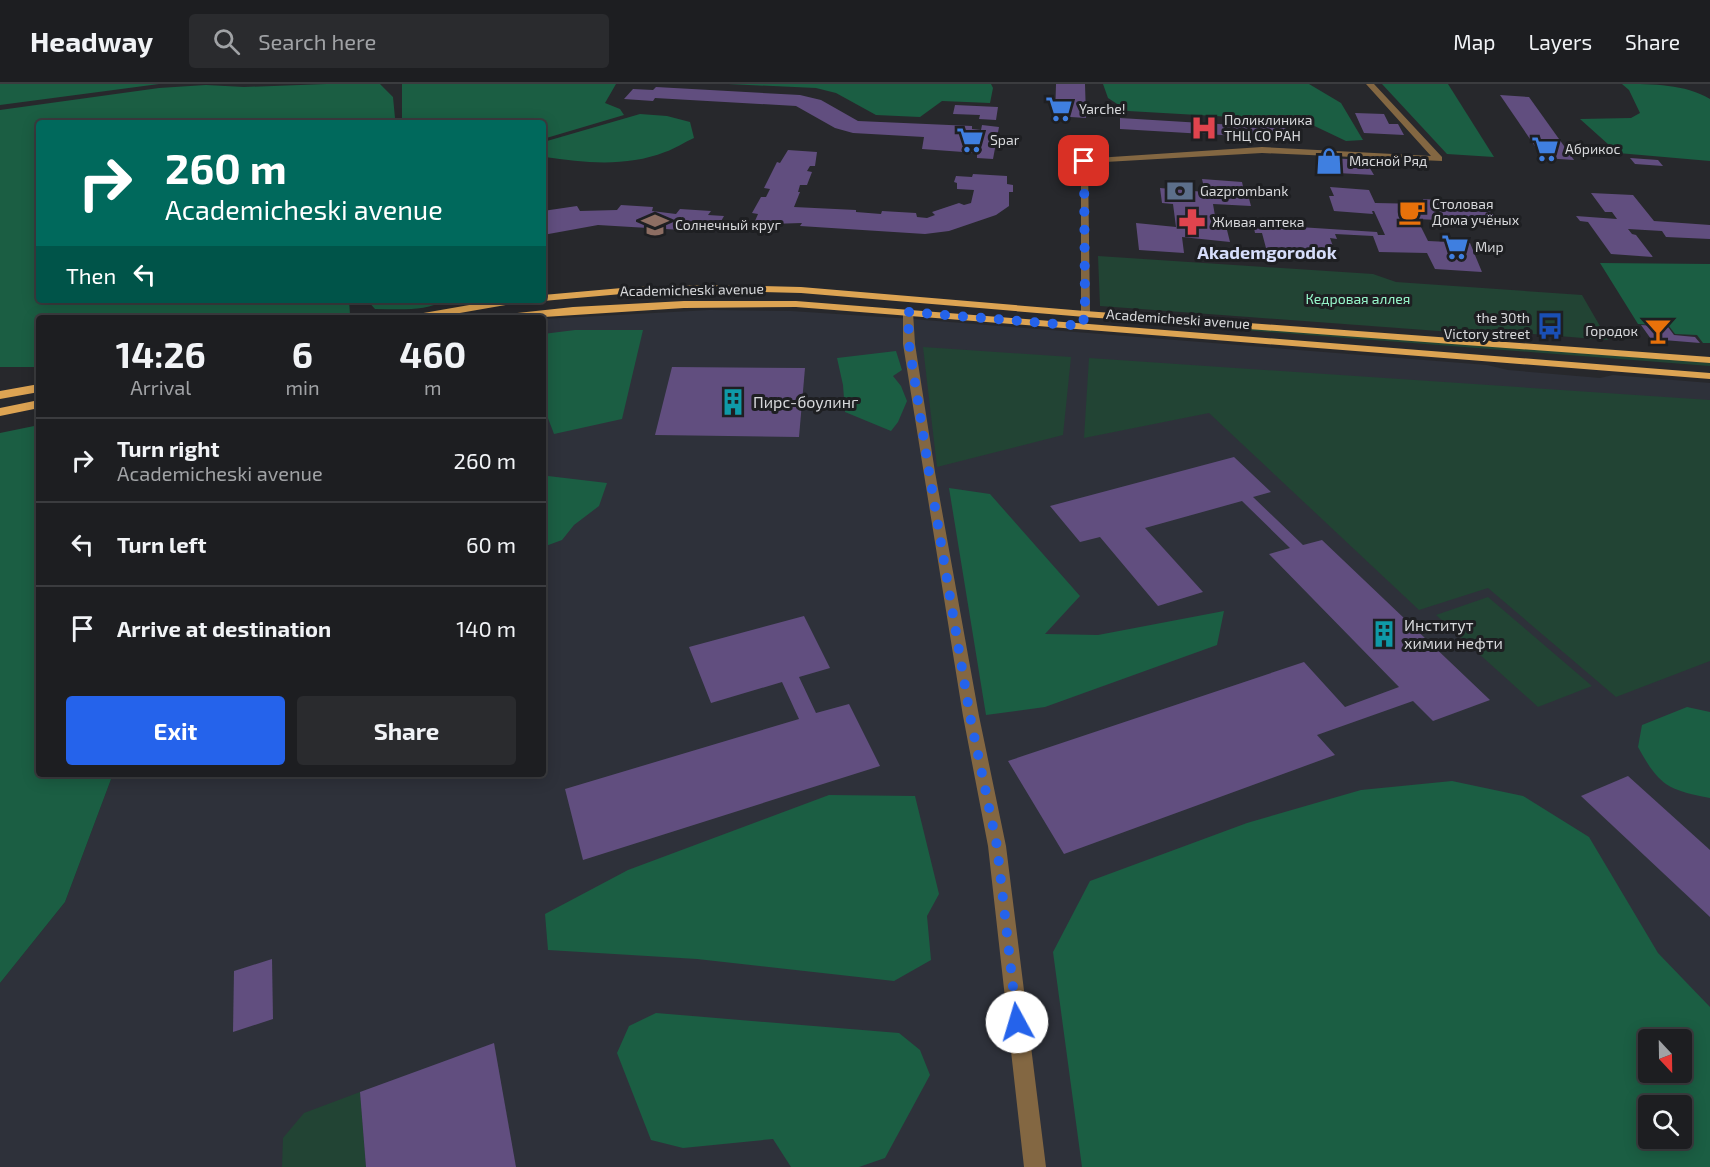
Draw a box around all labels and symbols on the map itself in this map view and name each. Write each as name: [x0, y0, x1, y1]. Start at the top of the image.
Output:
supermarket icon: Yarche!: [1044, 94, 1074, 124]
place label: Yarche!: [1079, 100, 1126, 117]
place label: Поликлиника ТНЦ СО РАН: [1224, 111, 1313, 144]
hospital icon: Поликлиника ТНЦ СО РАН: [1189, 113, 1219, 143]
supermarket icon: Spar: [955, 125, 985, 155]
place label: Spar: [990, 131, 1020, 148]
supermarket icon: Абрикос: [1530, 134, 1560, 164]
pin: [1058, 135, 1109, 186]
place label: Абрикос: [1565, 140, 1621, 157]
shop icon: Мясной Ряд: [1314, 146, 1344, 176]
place label: Мясной Ряд: [1349, 152, 1427, 169]
bank icon: Gazprombank: [1165, 176, 1195, 206]
place label: Gazprombank: [1200, 182, 1288, 199]
place label: Столовая Дома учёных: [1432, 195, 1520, 228]
cafe icon: Столовая Дома учёных: [1397, 197, 1427, 227]
pharmacy icon: Живая аптека: [1177, 207, 1207, 237]
school or university icon: Солнечный круг: [640, 210, 670, 240]
place label: Живая аптека: [1212, 213, 1304, 230]
place label: Солнечный круг: [675, 216, 781, 233]
supermarket icon: Мир: [1440, 232, 1470, 262]
place label: Мир: [1475, 238, 1504, 255]
district label: Akademgorodok: [1197, 241, 1337, 263]
street label: Academicheski avenue: [620, 280, 764, 299]
park label: Кедровая аллея: [1306, 290, 1410, 307]
street label: Academicheski avenue: [1106, 305, 1250, 332]
place label: the 30th Victory street: [1444, 309, 1530, 342]
bus stop icon: the 30th Victory street: [1535, 311, 1565, 341]
bar icon: Городок: [1643, 316, 1673, 346]
place label: Городок: [1585, 322, 1638, 339]
building icon: Пирс-боулинг: [718, 387, 748, 417]
place label: Пирс-боулинг: [753, 392, 859, 412]
place label: Институт химии нефти: [1404, 615, 1503, 652]
building icon: Институт химии нефти: [1369, 619, 1399, 649]
position arrow: [985, 990, 1049, 1054]
north arrow: [1638, 1029, 1692, 1083]

